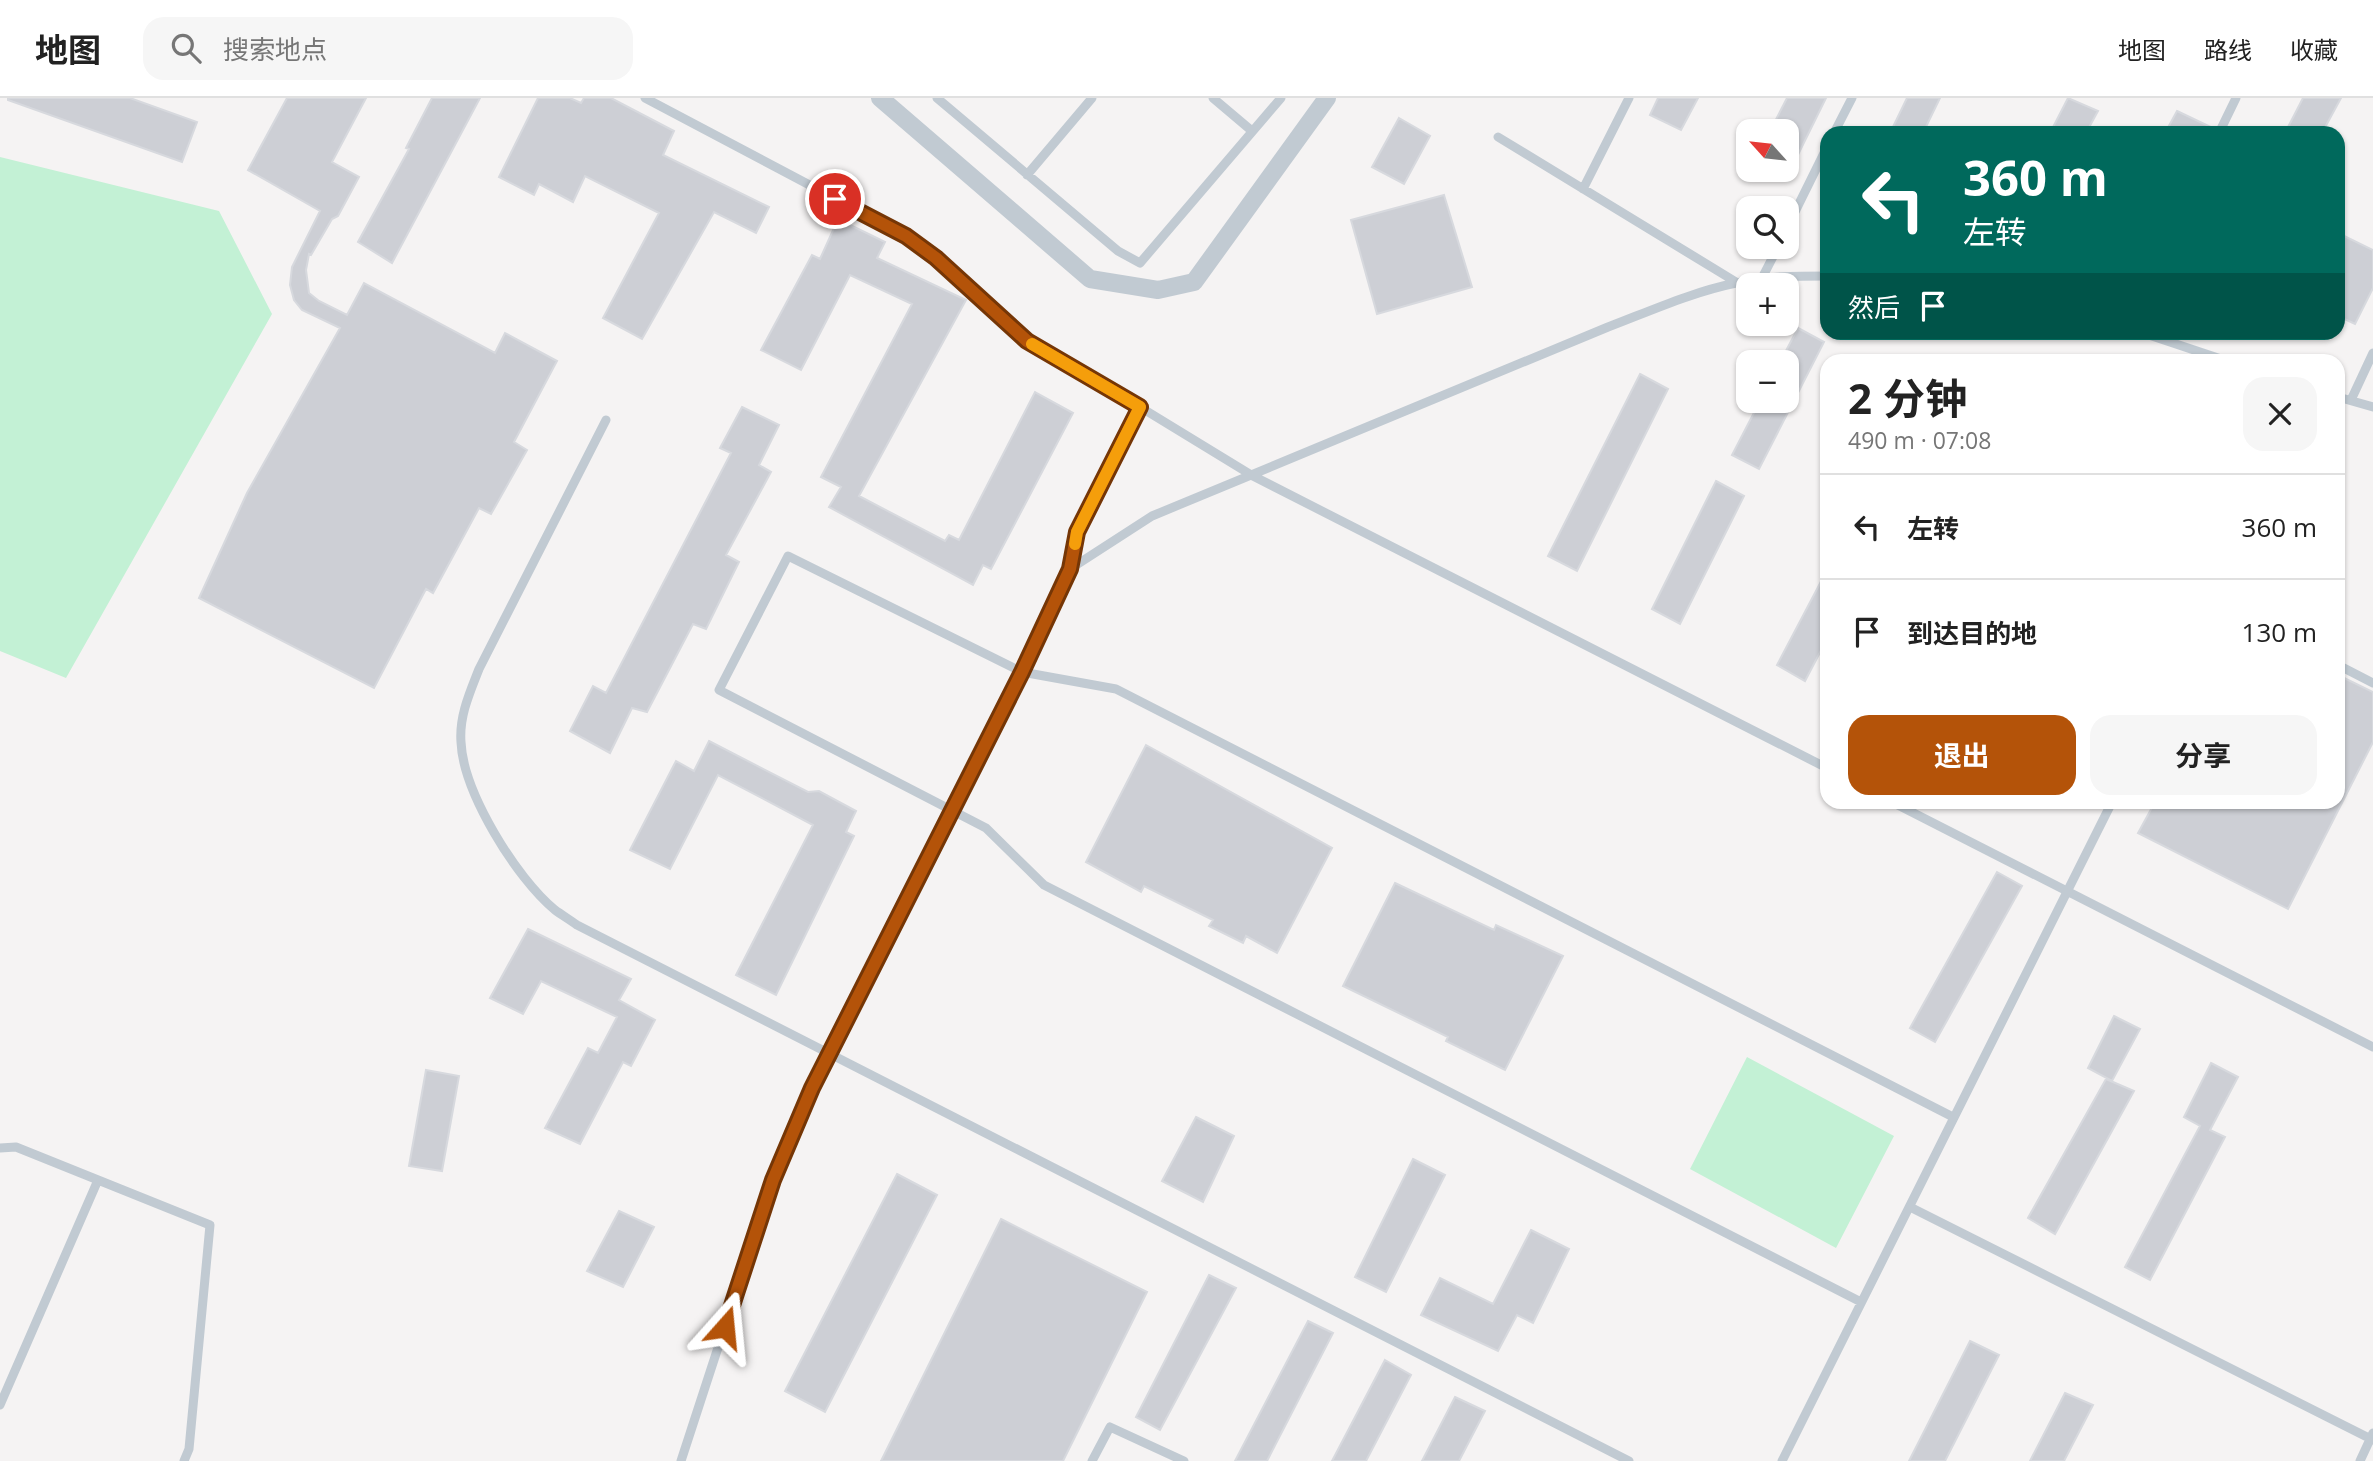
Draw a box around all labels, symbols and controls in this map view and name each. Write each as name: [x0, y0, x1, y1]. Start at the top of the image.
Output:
search box: [143, 17, 633, 80]
text: 地图: [35, 27, 101, 72]
icon: search: [167, 29, 205, 67]
text: 搜索地点: [223, 31, 327, 67]
text: 地图: [2118, 33, 2166, 66]
text: 路线: [2204, 33, 2252, 66]
text: 收藏: [2290, 33, 2338, 66]
north arrow: [1736, 119, 1799, 182]
map controls: [1736, 119, 1799, 413]
text: 360 m: [1963, 144, 2108, 210]
icon: left: [1848, 154, 1939, 245]
pin: [805, 169, 865, 229]
icon: arrive: [816, 180, 854, 218]
button: search: [1736, 196, 1799, 259]
text: 左转: [1963, 210, 2027, 253]
button: +: [1736, 273, 1799, 336]
icon: arrive: [1914, 287, 1952, 325]
text: 然后: [1848, 289, 1900, 325]
button: −: [1736, 350, 1799, 413]
text: 2 分钟: [1848, 369, 1967, 426]
button: close: [2243, 377, 2317, 451]
text: 490 m · 07:08: [1848, 424, 1991, 456]
icon: left: [1848, 508, 1886, 546]
text: 360 m: [2242, 509, 2317, 545]
text: 左转: [1907, 510, 1959, 546]
icon: arrive: [1848, 613, 1886, 651]
text: 130 m: [2242, 614, 2317, 650]
text: 到达目的地: [1907, 615, 2037, 651]
button: 退出: [1848, 715, 2076, 795]
button: 分享: [2090, 715, 2317, 795]
position arrow: [688, 1290, 762, 1364]

